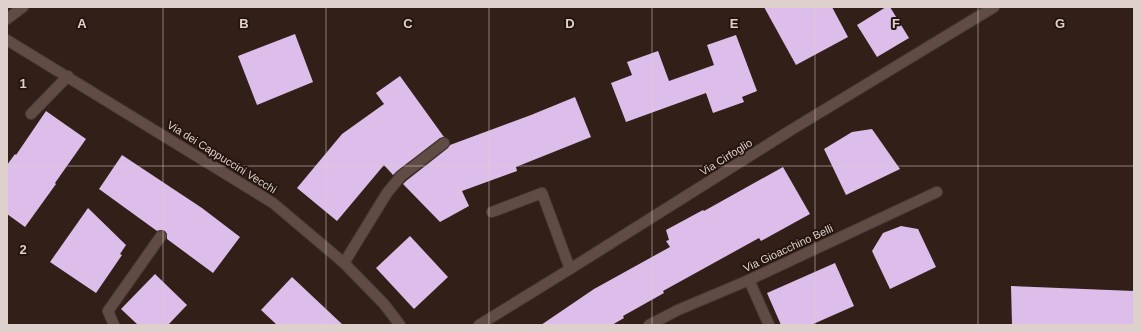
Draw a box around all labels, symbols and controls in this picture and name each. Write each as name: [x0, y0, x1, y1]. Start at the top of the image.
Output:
text: A: [77, 16, 87, 31]
text: B: [239, 16, 249, 31]
text: C: [403, 16, 413, 31]
text: D: [565, 16, 575, 31]
text: E: [730, 16, 739, 31]
text: F: [892, 16, 900, 31]
text: G: [1055, 16, 1065, 31]
text: 1: [19, 76, 27, 91]
street label: Via dei Cappuccini Vecchi: [165, 118, 279, 196]
street label: Via Cirfoglio: [698, 136, 754, 178]
street label: Via Gioacchino Belli: [741, 222, 835, 274]
text: 2: [19, 242, 27, 257]

